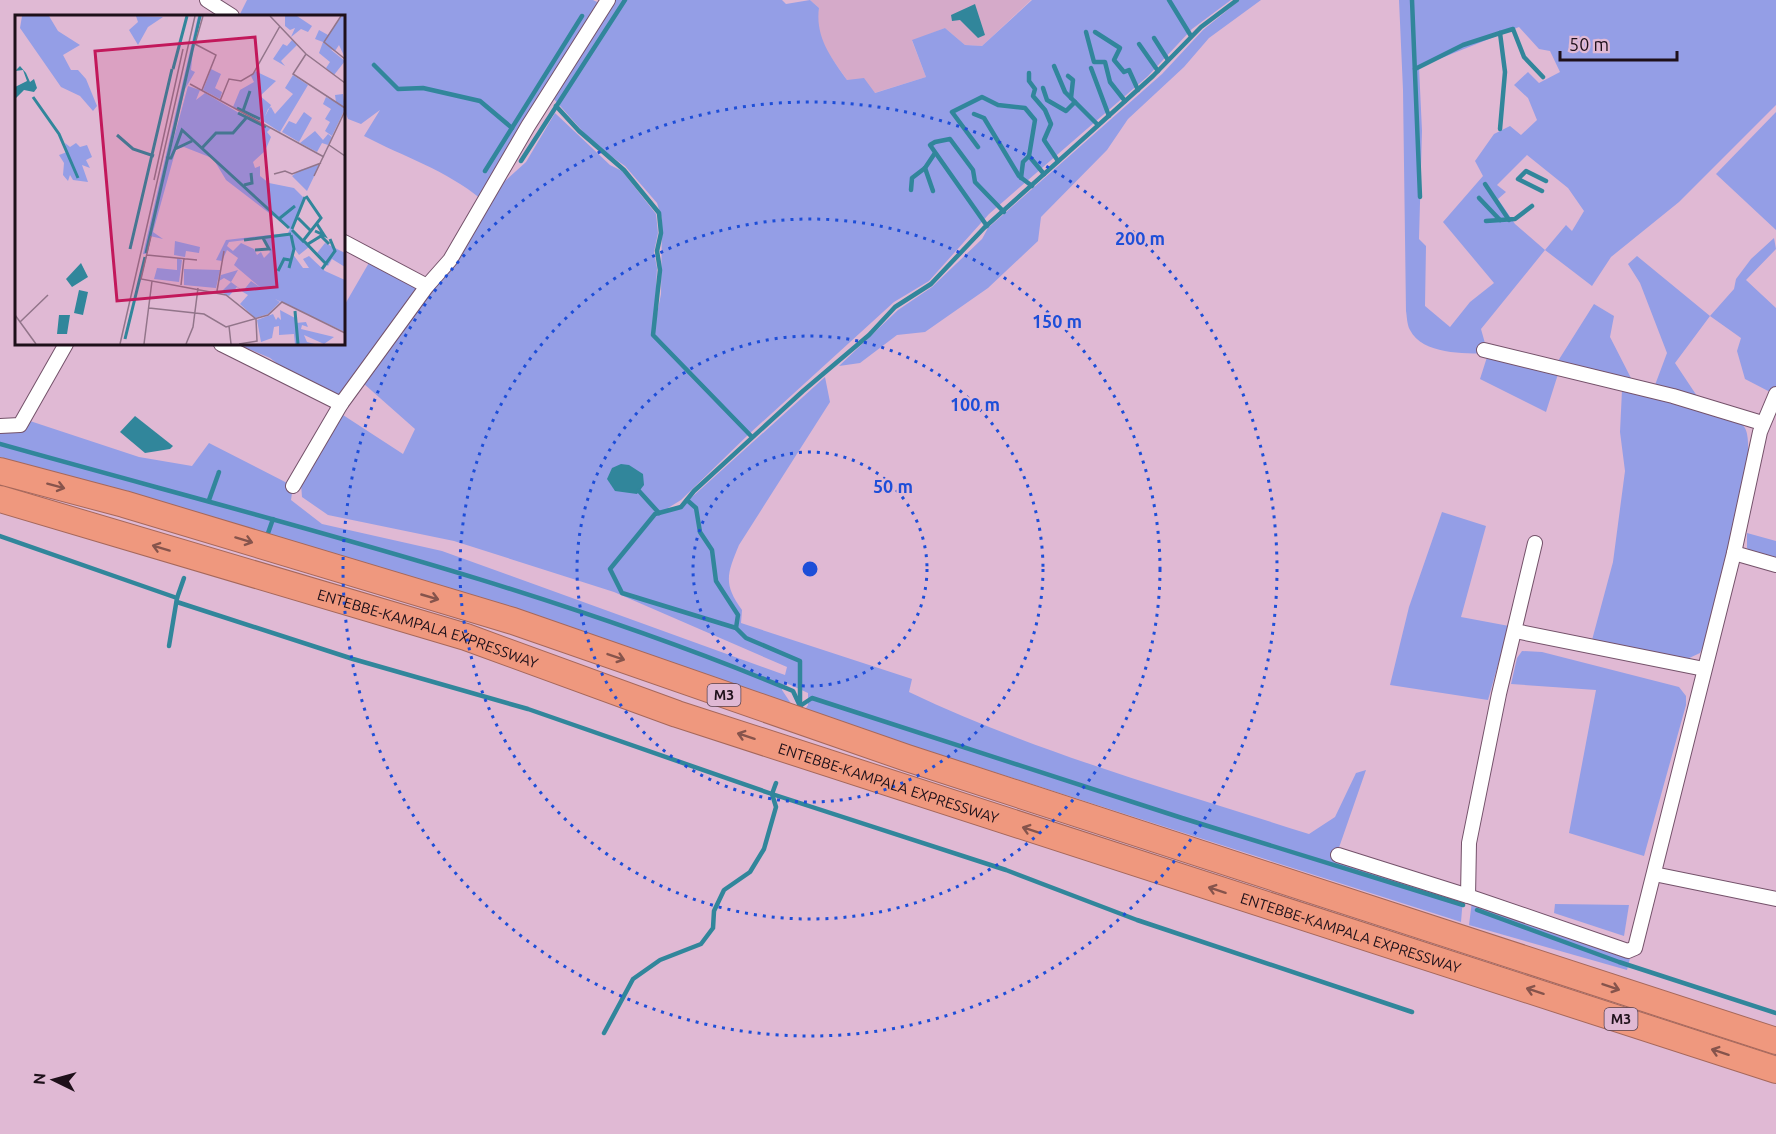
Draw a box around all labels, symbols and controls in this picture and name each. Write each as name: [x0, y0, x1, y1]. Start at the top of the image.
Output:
inset map: [15, 15, 345, 345]
scale bar: [1560, 24, 1677, 62]
text: 50 m: [1569, 34, 1609, 54]
text: 200 m: [1115, 228, 1165, 248]
text: 150 m: [1032, 311, 1082, 331]
text: 100 m: [950, 394, 1000, 414]
text: 50 m: [873, 476, 913, 496]
one-way arrow: [46, 481, 65, 493]
one-way arrow: [234, 535, 253, 546]
one-way arrow: [152, 542, 171, 553]
centre of rings: [800, 559, 820, 579]
street label: ENTEBBE-KAMPALA EXPRESSWAY: [316, 585, 541, 671]
one-way arrow: [420, 592, 439, 603]
one-way arrow: [606, 652, 625, 663]
road number: M3: [708, 684, 740, 706]
one-way arrow: [737, 730, 756, 741]
street label: ENTEBBE-KAMPALA EXPRESSWAY: [776, 739, 1001, 826]
one-way arrow: [1022, 824, 1041, 835]
one-way arrow: [1208, 883, 1227, 894]
street label: ENTEBBE-KAMPALA EXPRESSWAY: [1238, 889, 1464, 976]
one-way arrow: [1601, 982, 1620, 993]
one-way arrow: [1526, 985, 1545, 996]
road number: M3: [1604, 1008, 1638, 1030]
one-way arrow: [1711, 1045, 1730, 1056]
north arrow: [24, 1050, 84, 1110]
text: N: [30, 1072, 49, 1085]

